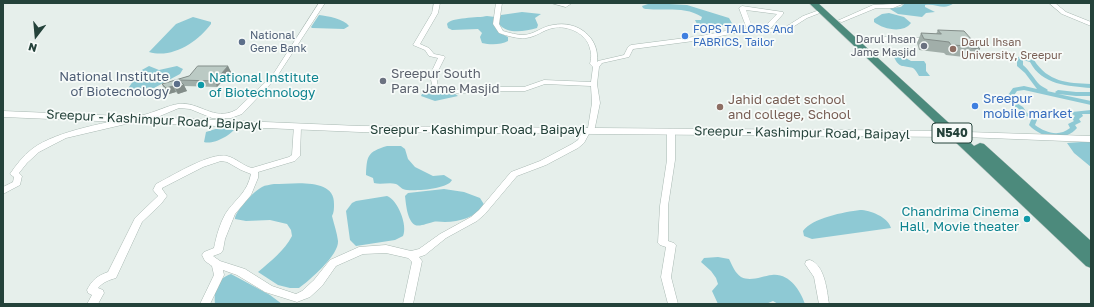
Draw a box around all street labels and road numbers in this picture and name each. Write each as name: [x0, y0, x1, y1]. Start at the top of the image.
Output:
street label: Sreepur - Kashimpur Road, Baipayl: [46, 107, 262, 133]
street label: Sreepur - Kashimpur Road, Baipayl: [370, 122, 586, 138]
street label: Sreepur - Kashimpur Road, Baipayl: [694, 123, 910, 143]
road number: N540: [932, 123, 972, 143]

